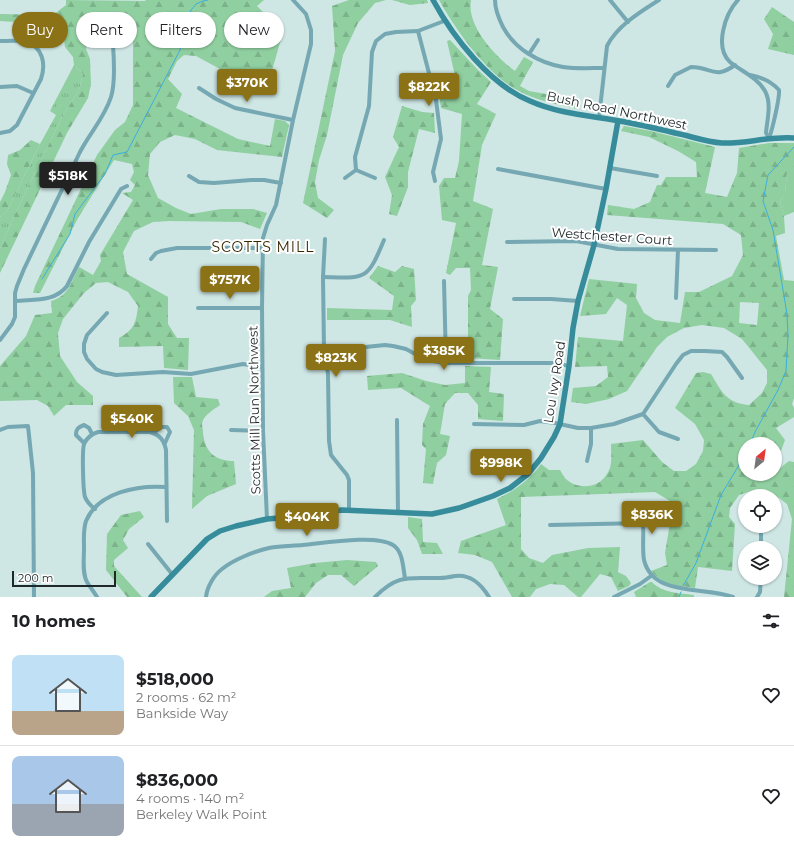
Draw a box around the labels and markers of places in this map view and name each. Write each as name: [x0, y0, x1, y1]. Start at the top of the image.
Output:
pin: $370K: [219, 69, 275, 103]
pin: $822K: [401, 73, 457, 107]
pin: $518K: [40, 162, 96, 196]
pin: $757K: [202, 266, 258, 300]
pin: $385K: [416, 337, 472, 371]
pin: $823K: [308, 344, 364, 378]
pin: $540K: [104, 405, 160, 439]
pin: $998K: [473, 449, 529, 483]
pin: $836K: [624, 501, 680, 535]
pin: $404K: [279, 503, 335, 537]

